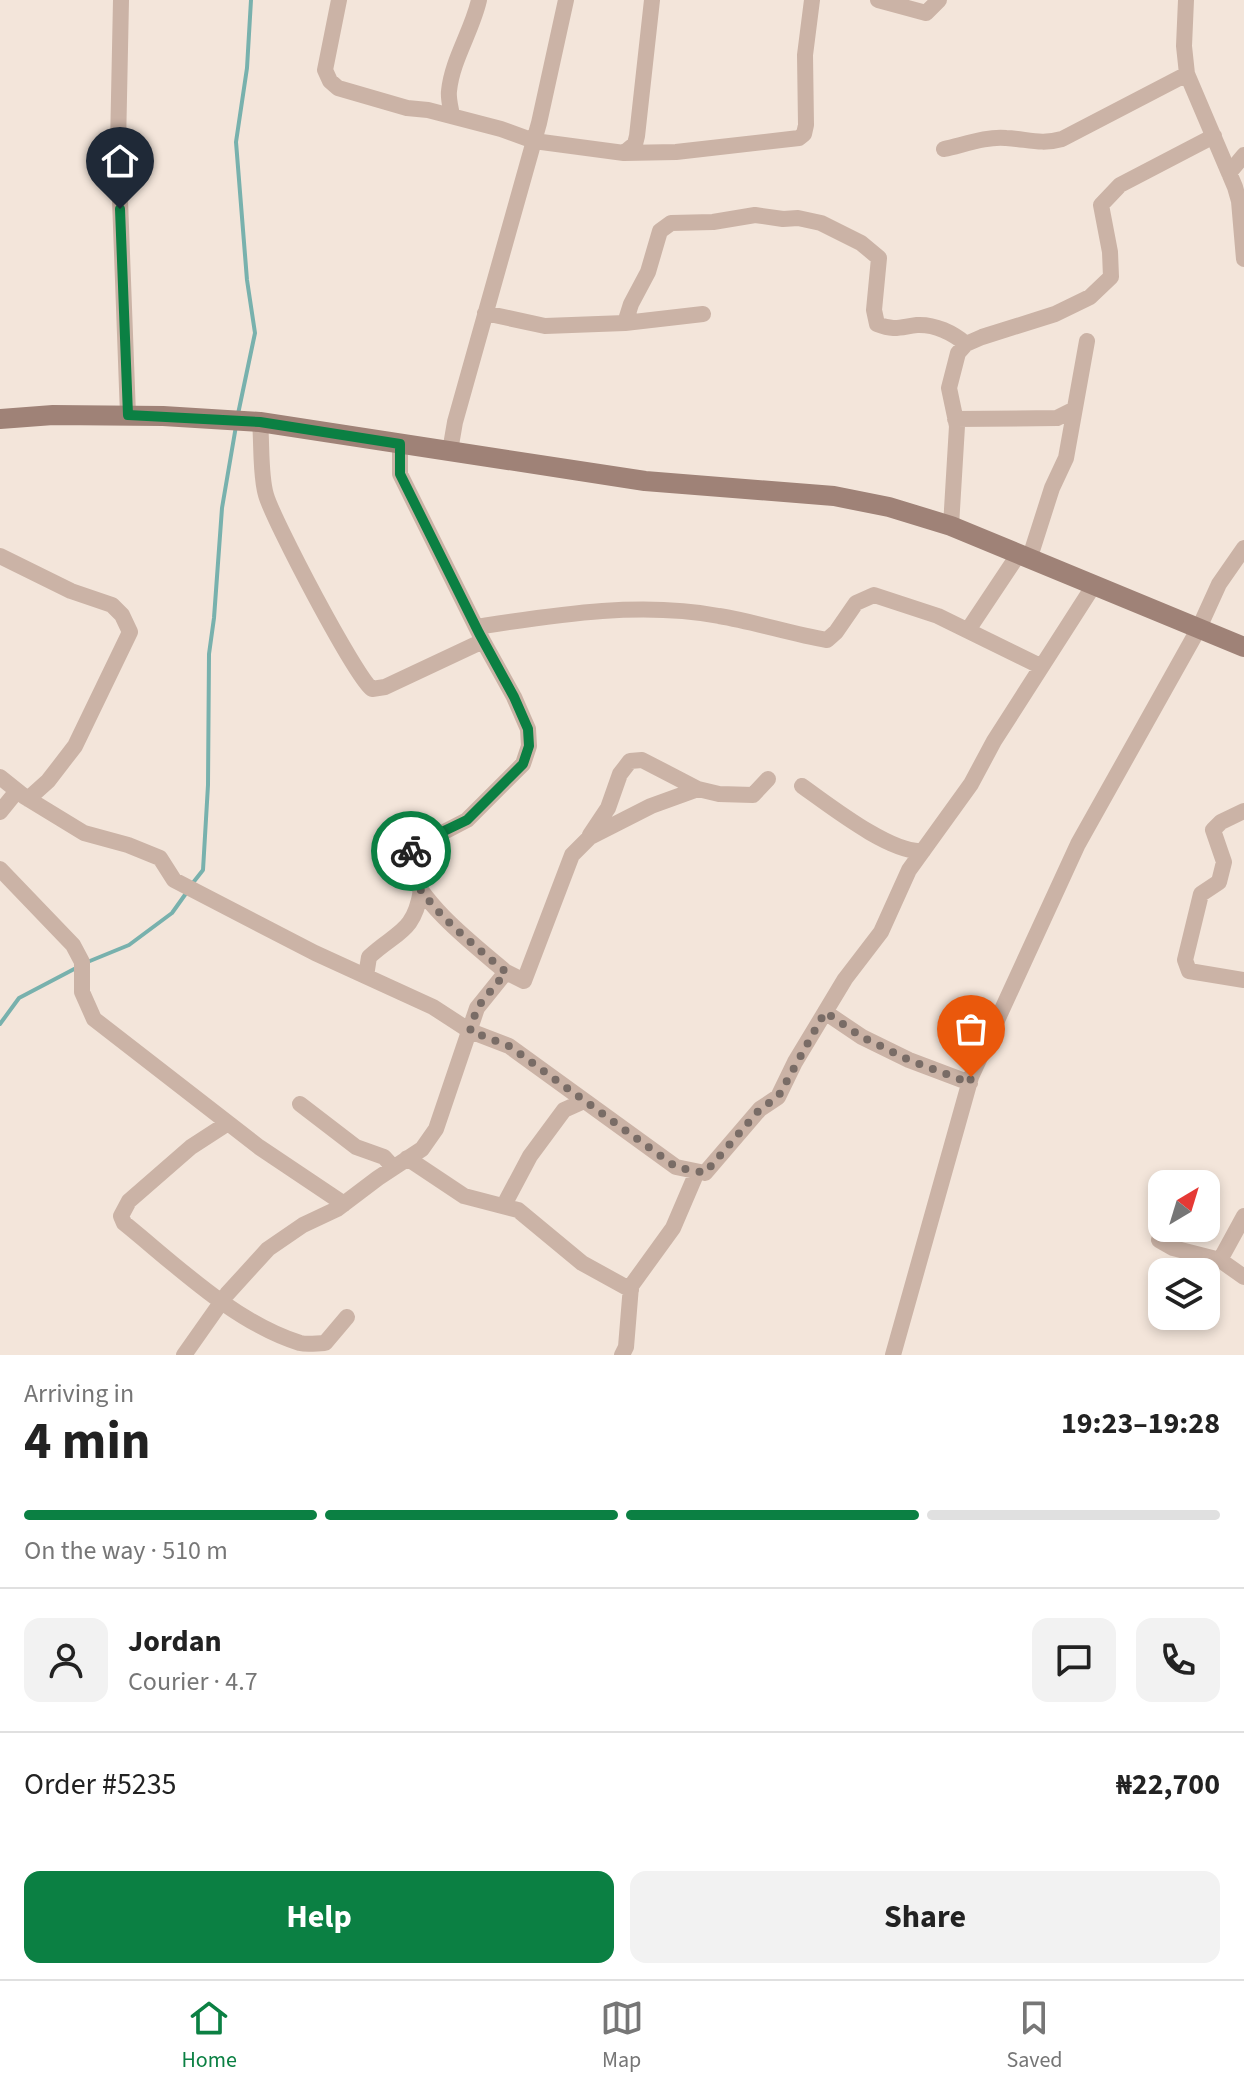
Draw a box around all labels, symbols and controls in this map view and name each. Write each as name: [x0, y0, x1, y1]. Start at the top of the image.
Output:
pin: [86, 127, 154, 209]
icon: home: [98, 139, 142, 183]
courier: [371, 811, 451, 891]
icon: bike: [389, 829, 433, 873]
pin: [937, 995, 1005, 1077]
icon: bag: [949, 1007, 993, 1051]
north arrow: [1148, 1170, 1220, 1242]
map controls: [1148, 1170, 1220, 1330]
button: layers: [1148, 1258, 1220, 1330]
text: Arriving in: [24, 1375, 134, 1412]
text: 19:23–19:28: [1061, 1402, 1220, 1445]
text: 4 min: [24, 1405, 151, 1479]
text: On the way · 510 m: [24, 1532, 228, 1569]
button: person: [24, 1618, 108, 1702]
button: chat: [1032, 1618, 1116, 1702]
button: phone: [1136, 1618, 1220, 1702]
text: Jordan: [128, 1620, 222, 1663]
text: Courier · 4.7: [128, 1663, 258, 1700]
text: Order #5235: [24, 1763, 177, 1806]
text: ₦22,700: [1116, 1763, 1220, 1806]
button: Help: [24, 1871, 614, 1963]
button: Share: [630, 1871, 1220, 1963]
tab: Home: [181, 1996, 237, 2076]
tab: Map: [600, 1996, 644, 2076]
tab: Saved: [1006, 1996, 1063, 2076]

